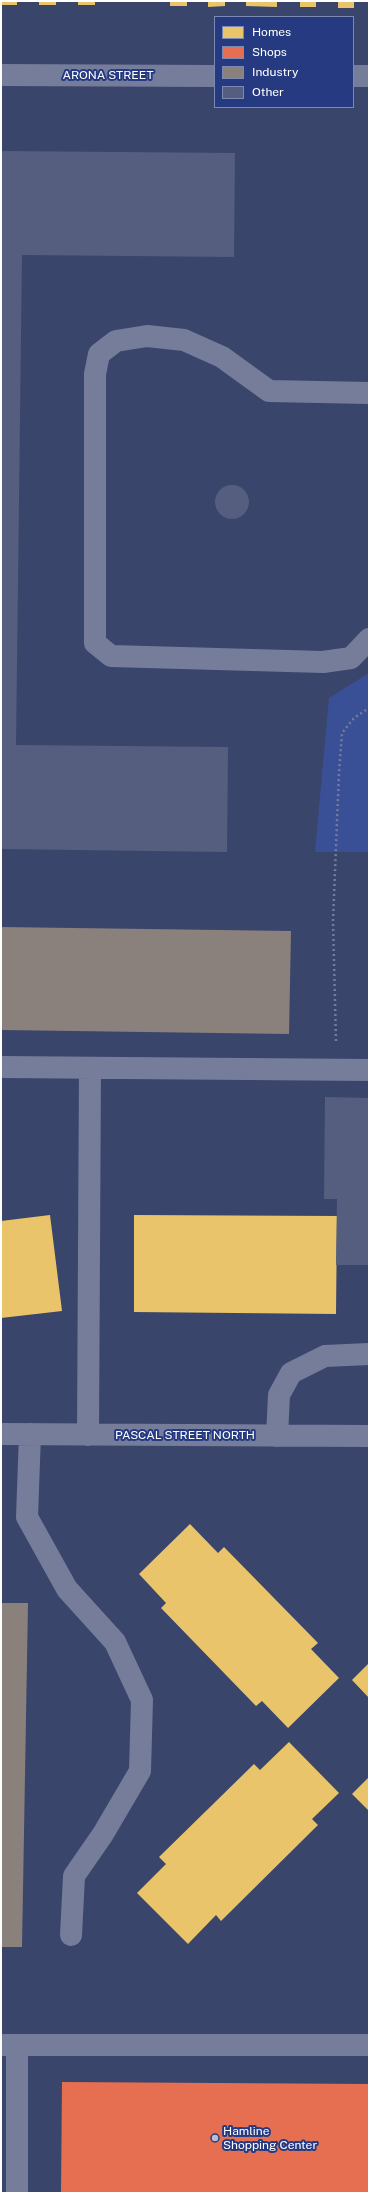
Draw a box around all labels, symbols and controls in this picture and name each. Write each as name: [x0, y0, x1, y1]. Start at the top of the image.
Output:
legend: [214, 16, 354, 108]
text: Homes: [252, 25, 291, 39]
text: Shops: [252, 45, 287, 59]
text: Industry: [252, 65, 298, 79]
street label: ARONA STREET: [62, 68, 154, 82]
text: Other: [252, 85, 284, 99]
street label: PASCAL STREET NORTH: [115, 1428, 255, 1442]
place label: Hamline Shopping Center: [223, 2124, 317, 2152]
marker: Hamline Shopping Center: [210, 2133, 220, 2143]

